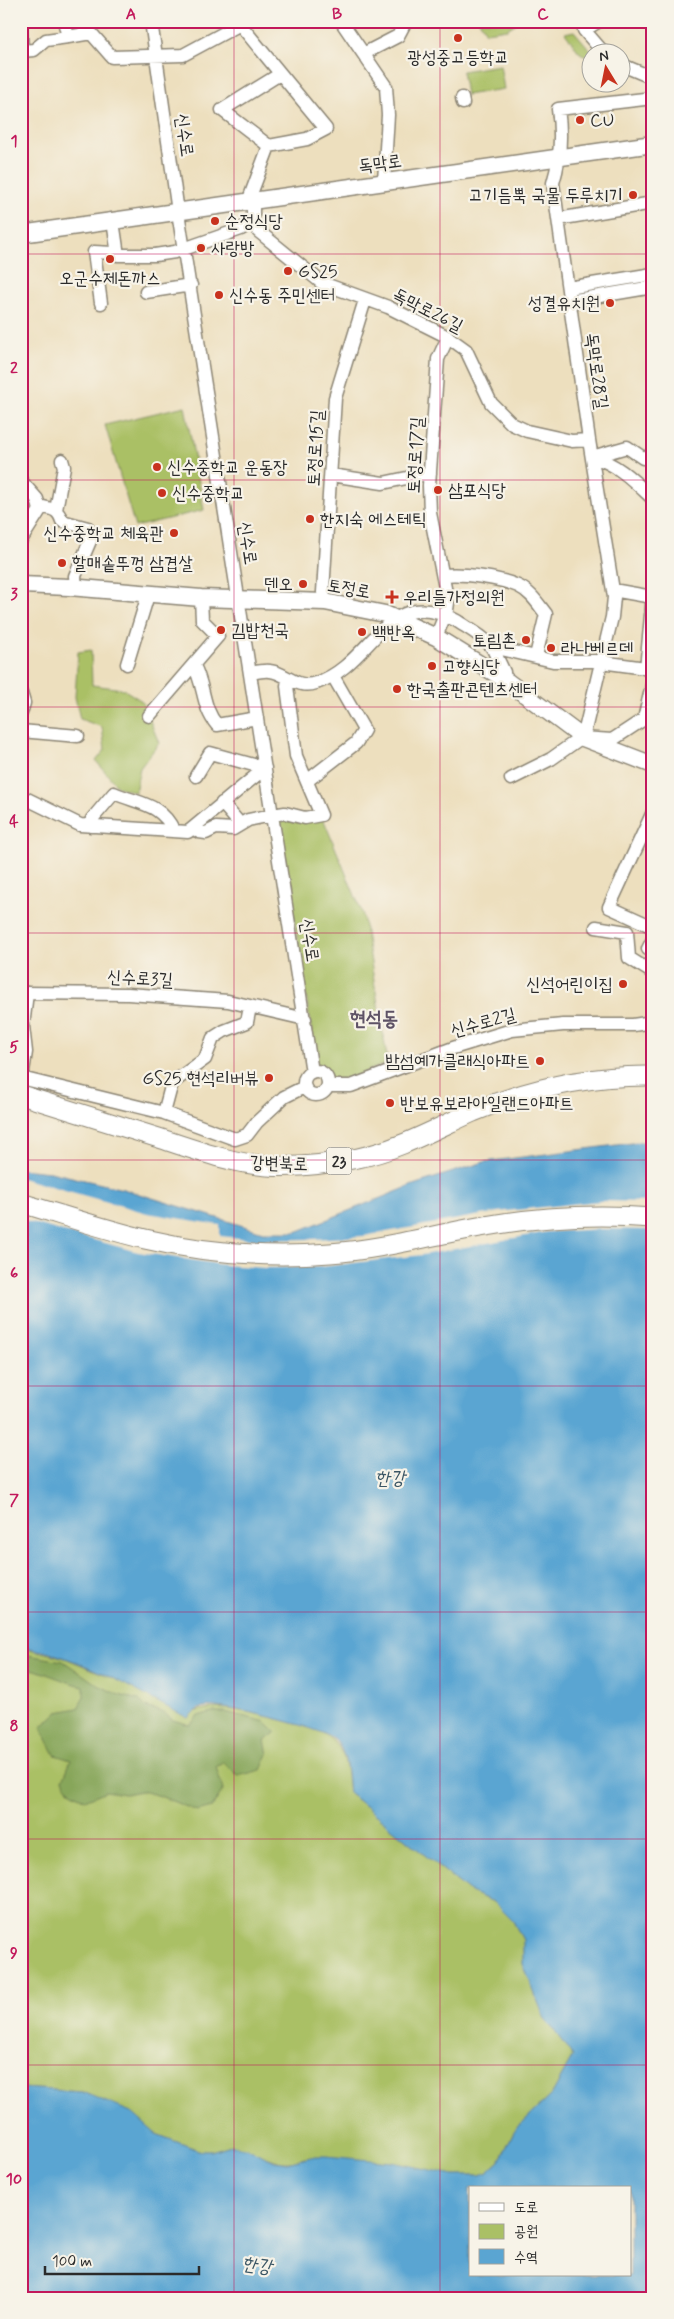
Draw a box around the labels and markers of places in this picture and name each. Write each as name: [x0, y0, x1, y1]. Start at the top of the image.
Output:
marker: 광성중고등학교: [452, 32, 464, 44]
place label: 광성중고등학교: [407, 46, 509, 70]
place label: CU: [590, 109, 615, 133]
marker: CU: [574, 114, 586, 126]
place label: 고기듬뿍 국물 두루치기: [468, 184, 623, 208]
marker: 고기듬뿍 국물 두루치기: [627, 189, 639, 201]
place label: 순정식당: [225, 210, 283, 234]
marker: 순정식당: [209, 215, 221, 227]
place label: 사랑방: [211, 237, 255, 261]
marker: 사랑방: [195, 242, 207, 254]
marker: 오군수제돈까스: [104, 253, 116, 265]
place label: GS25: [298, 260, 337, 284]
marker: GS25: [282, 265, 294, 277]
place label: 오군수제돈까스: [59, 267, 161, 291]
place label: 신수동 주민센터: [229, 284, 335, 308]
marker: 신수동 주민센터: [213, 289, 225, 301]
place label: 성결유치원: [528, 292, 600, 316]
marker: 성결유치원: [604, 297, 616, 309]
place label: 신수중학교 운동장: [167, 456, 288, 480]
marker: 신수중학교 운동장: [151, 461, 163, 473]
place label: 삼포식당: [448, 479, 506, 503]
place label: 신수중학교: [172, 482, 244, 506]
marker: 삼포식당: [432, 484, 444, 496]
marker: 신수중학교: [156, 487, 168, 499]
place label: 한지숙 에스테틱: [320, 508, 426, 532]
marker: 한지숙 에스테틱: [304, 513, 316, 525]
place label: 신수중학교 체육관: [43, 522, 164, 546]
marker: 신수중학교 체육관: [168, 527, 180, 539]
place label: 할매솥뚜껑 삼겹살: [72, 552, 193, 576]
marker: 할매솥뚜껑 삼겹살: [56, 557, 68, 569]
place label: 덴오: [264, 573, 293, 597]
marker: 덴오: [297, 578, 309, 590]
place label: 우리들가정의원: [403, 586, 504, 610]
marker: 우리들가정의원: [385, 590, 399, 604]
place label: 김밥천국: [231, 619, 289, 643]
place label: 백반옥: [372, 621, 415, 645]
marker: 김밥천국: [215, 624, 227, 636]
marker: 백반옥: [356, 626, 368, 638]
place label: 토림촌: [473, 629, 516, 653]
marker: 토림촌: [520, 634, 532, 646]
place label: 라나베르데: [561, 637, 633, 661]
marker: 라나베르데: [545, 642, 557, 654]
place label: 고향식당: [442, 655, 500, 679]
marker: 고향식당: [426, 660, 438, 672]
place label: 한국출판콘텐츠센터: [407, 678, 537, 702]
marker: 한국출판콘텐츠센터: [391, 683, 403, 695]
place label: 신석어린이집: [526, 973, 613, 997]
marker: 신석어린이집: [617, 978, 629, 990]
place label: 밤섬예가클래식아파트: [385, 1050, 530, 1074]
marker: 밤섬예가클래식아파트: [534, 1055, 546, 1067]
place label: GS25 현석리버뷰: [142, 1067, 259, 1091]
marker: GS25 현석리버뷰: [263, 1072, 275, 1084]
place label: 반보유보라아일랜드아파트: [400, 1092, 574, 1116]
marker: 반보유보라아일랜드아파트: [384, 1097, 396, 1109]

